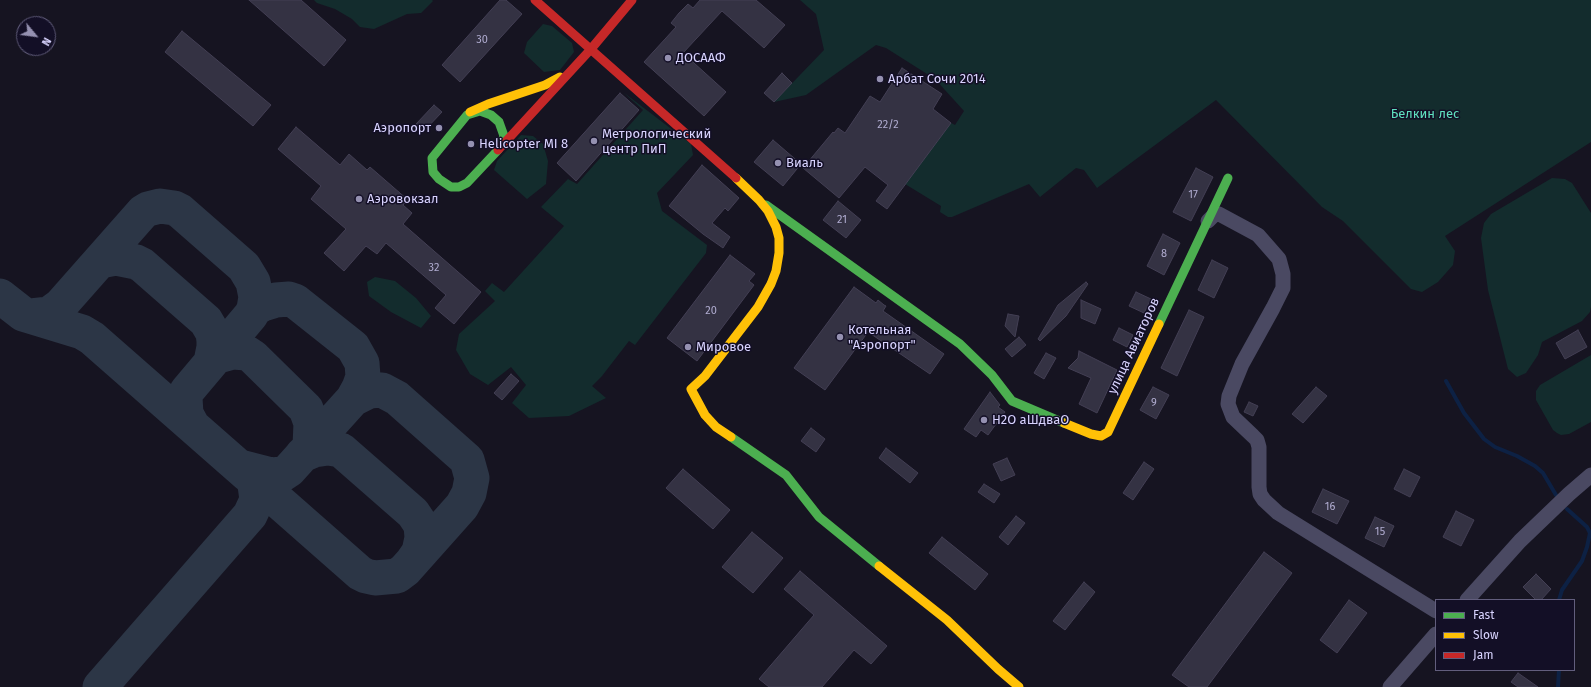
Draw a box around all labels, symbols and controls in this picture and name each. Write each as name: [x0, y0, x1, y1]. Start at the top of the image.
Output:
north arrow: [16, 16, 56, 56]
house number: 30: [476, 33, 488, 47]
text: N: [39, 35, 54, 48]
place label: ДОСААФ: [676, 50, 726, 66]
marker: ДОСААФ: [663, 53, 673, 63]
place label: Арбат Сочи 2014: [888, 71, 986, 87]
marker: Арбат Сочи 2014: [875, 74, 885, 84]
park label: Белкин лес: [1391, 106, 1459, 122]
house number: 22/2: [877, 118, 899, 132]
place label: Аэропорт: [373, 120, 431, 136]
marker: Аэропорт: [434, 123, 444, 133]
place label: Метрологический центр ПиП: [602, 126, 711, 157]
place label: Helicopter MI 8: [479, 136, 568, 152]
marker: Метрологический центр ПиП: [589, 136, 599, 146]
marker: Helicopter MI 8: [466, 139, 476, 149]
place label: Виаль: [786, 155, 823, 171]
marker: Виаль: [773, 158, 783, 168]
house number: 17: [1188, 188, 1198, 202]
place label: Аэровокзал: [367, 191, 439, 207]
marker: Аэровокзал: [354, 194, 364, 204]
house number: 21: [837, 213, 847, 227]
house number: 8: [1161, 247, 1167, 261]
house number: 32: [429, 261, 439, 275]
street label: улица Авиаторов: [1105, 295, 1163, 397]
house number: 20: [705, 304, 717, 318]
place label: Котельная "Аэропорт": [848, 322, 916, 353]
marker: Котельная "Аэропорт": [835, 332, 845, 342]
place label: Мировое: [696, 339, 751, 355]
marker: Мировое: [683, 342, 693, 352]
house number: 9: [1151, 396, 1157, 410]
place label: H2O аШдваО: [992, 412, 1069, 428]
marker: H2O аШдваО: [979, 415, 989, 425]
house number: 16: [1325, 500, 1335, 514]
house number: 15: [1375, 525, 1385, 539]
legend: [1435, 599, 1575, 671]
text: Fast: [1473, 608, 1495, 622]
text: Slow: [1473, 628, 1499, 642]
text: Jam: [1473, 648, 1493, 662]

